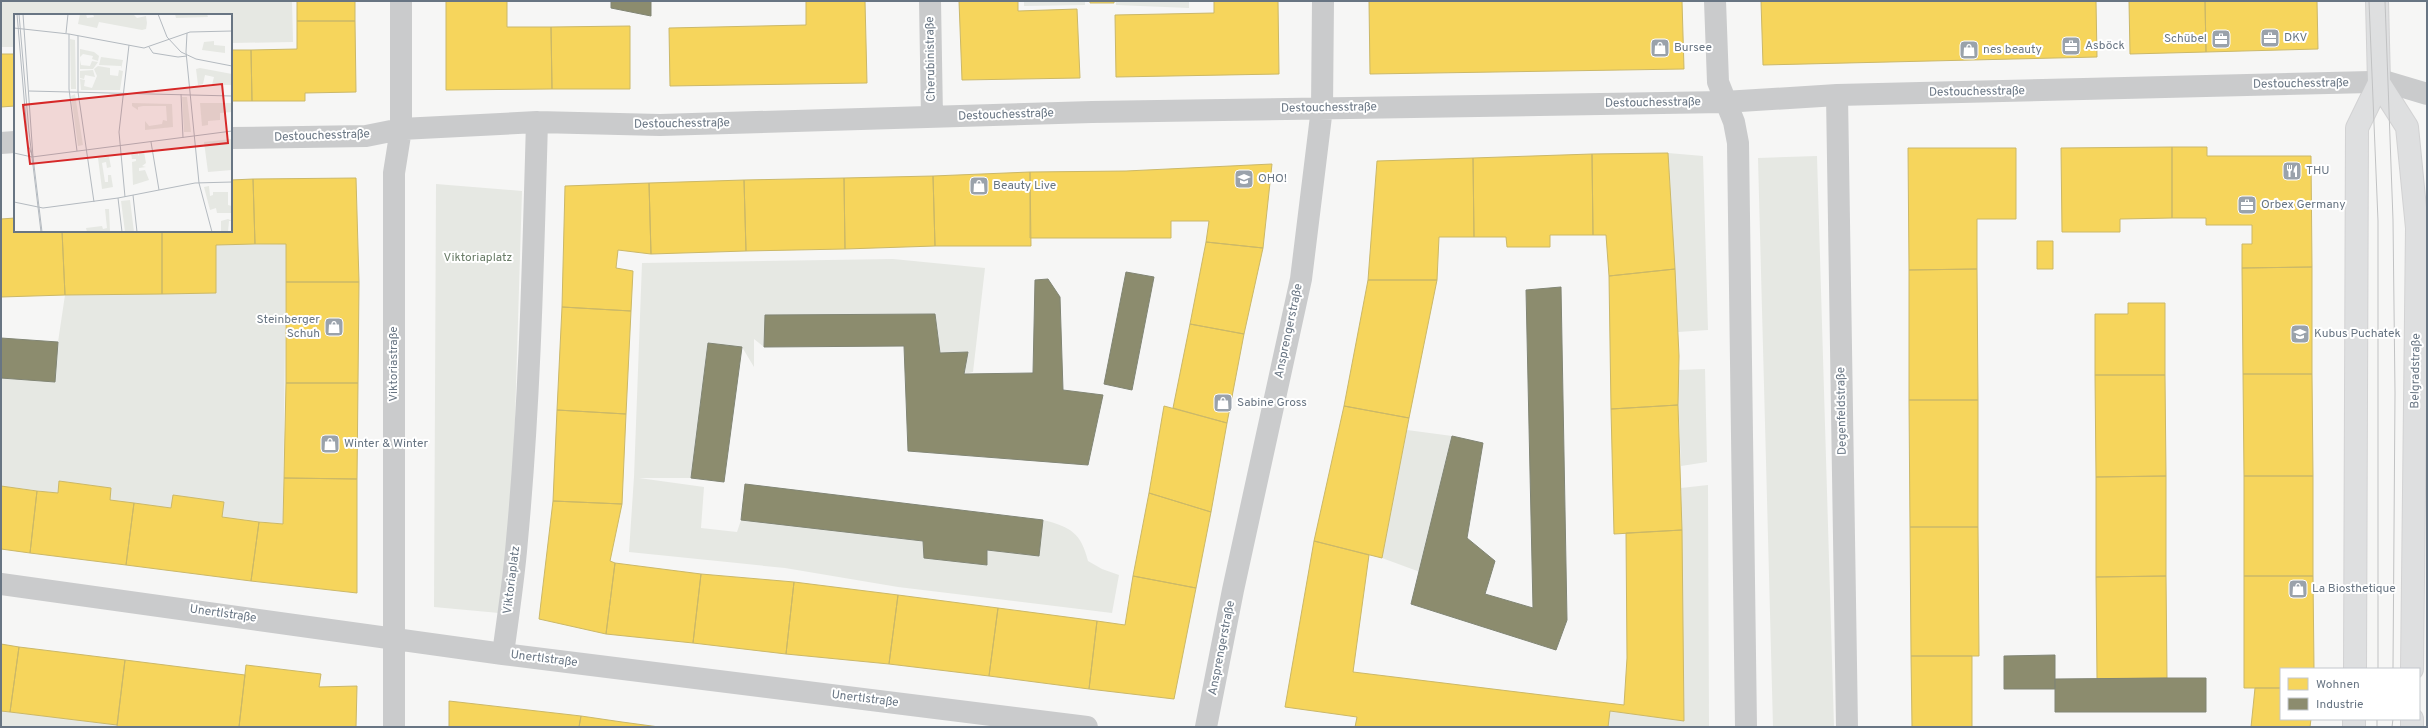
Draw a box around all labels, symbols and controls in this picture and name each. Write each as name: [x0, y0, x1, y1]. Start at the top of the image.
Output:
inset map: [14, 14, 232, 232]
street label: Cherubinistraße: [922, 16, 940, 102]
office icon: DKV: [2259, 27, 2281, 49]
office icon: Schübel: [2210, 28, 2232, 50]
place label: DKV: [2284, 30, 2307, 46]
place label: Schübel: [2164, 31, 2207, 47]
office icon: Asböck: [2060, 35, 2082, 57]
shop icon: Bursee: [1649, 37, 1671, 59]
place label: Asböck: [2085, 38, 2125, 54]
shop icon: nes beauty: [1958, 39, 1980, 61]
place label: Bursee: [1674, 40, 1712, 56]
place label: nes beauty: [1983, 42, 2042, 58]
street label: Destouchesstraße: [2253, 75, 2349, 93]
street label: Destouchesstraße: [1929, 83, 2025, 101]
street label: Destouchesstraße: [1605, 94, 1701, 112]
street label: Destouchesstraße: [1281, 99, 1377, 117]
street label: Destouchesstraße: [958, 105, 1054, 125]
street label: Destouchesstraße: [634, 115, 730, 133]
street label: Destouchesstraße: [274, 126, 370, 146]
restaurant icon: THU: [2281, 160, 2303, 182]
place label: THU: [2306, 163, 2330, 179]
school or university icon: OHO!: [1233, 168, 1255, 190]
place label: OHO!: [1258, 171, 1287, 187]
shop icon: Beauty Live: [968, 175, 990, 197]
place label: Beauty Live: [993, 178, 1056, 194]
office icon: Orbex Germany: [2236, 194, 2258, 216]
place label: Orbex Germany: [2261, 197, 2346, 213]
park label: Viktoriaplatz: [444, 250, 512, 266]
street label: Ansprengerstraße: [1271, 282, 1307, 380]
place label: Steinberger Schuh: [256, 312, 320, 342]
shop icon: Steinberger Schuh: [323, 316, 345, 338]
school or university icon: Kubus Puchatek: [2289, 323, 2311, 345]
street label: Viktoriastraße: [386, 326, 402, 402]
place label: Kubus Puchatek: [2314, 326, 2401, 342]
street label: Belgradstraße: [2407, 333, 2425, 409]
street label: Degenfeldstraße: [1833, 367, 1851, 455]
shop icon: Sabine Gross: [1212, 392, 1234, 414]
place label: Sabine Gross: [1237, 395, 1307, 411]
shop icon: Winter & Winter: [319, 433, 341, 455]
place label: Winter & Winter: [344, 436, 429, 452]
street label: Viktoriaplatz: [500, 545, 524, 615]
shop icon: La Biosthetique: [2287, 578, 2309, 600]
place label: La Biosthetique: [2312, 581, 2396, 597]
street label: Ansprengerstraße: [1205, 599, 1239, 697]
street label: Unertlstraße: [188, 601, 258, 627]
street label: Unertlstraße: [510, 647, 578, 671]
legend: [2280, 668, 2420, 720]
text: Wohnen: [2316, 677, 2360, 693]
street label: Unertlstraße: [831, 687, 899, 711]
text: Industrie: [2316, 697, 2364, 713]

